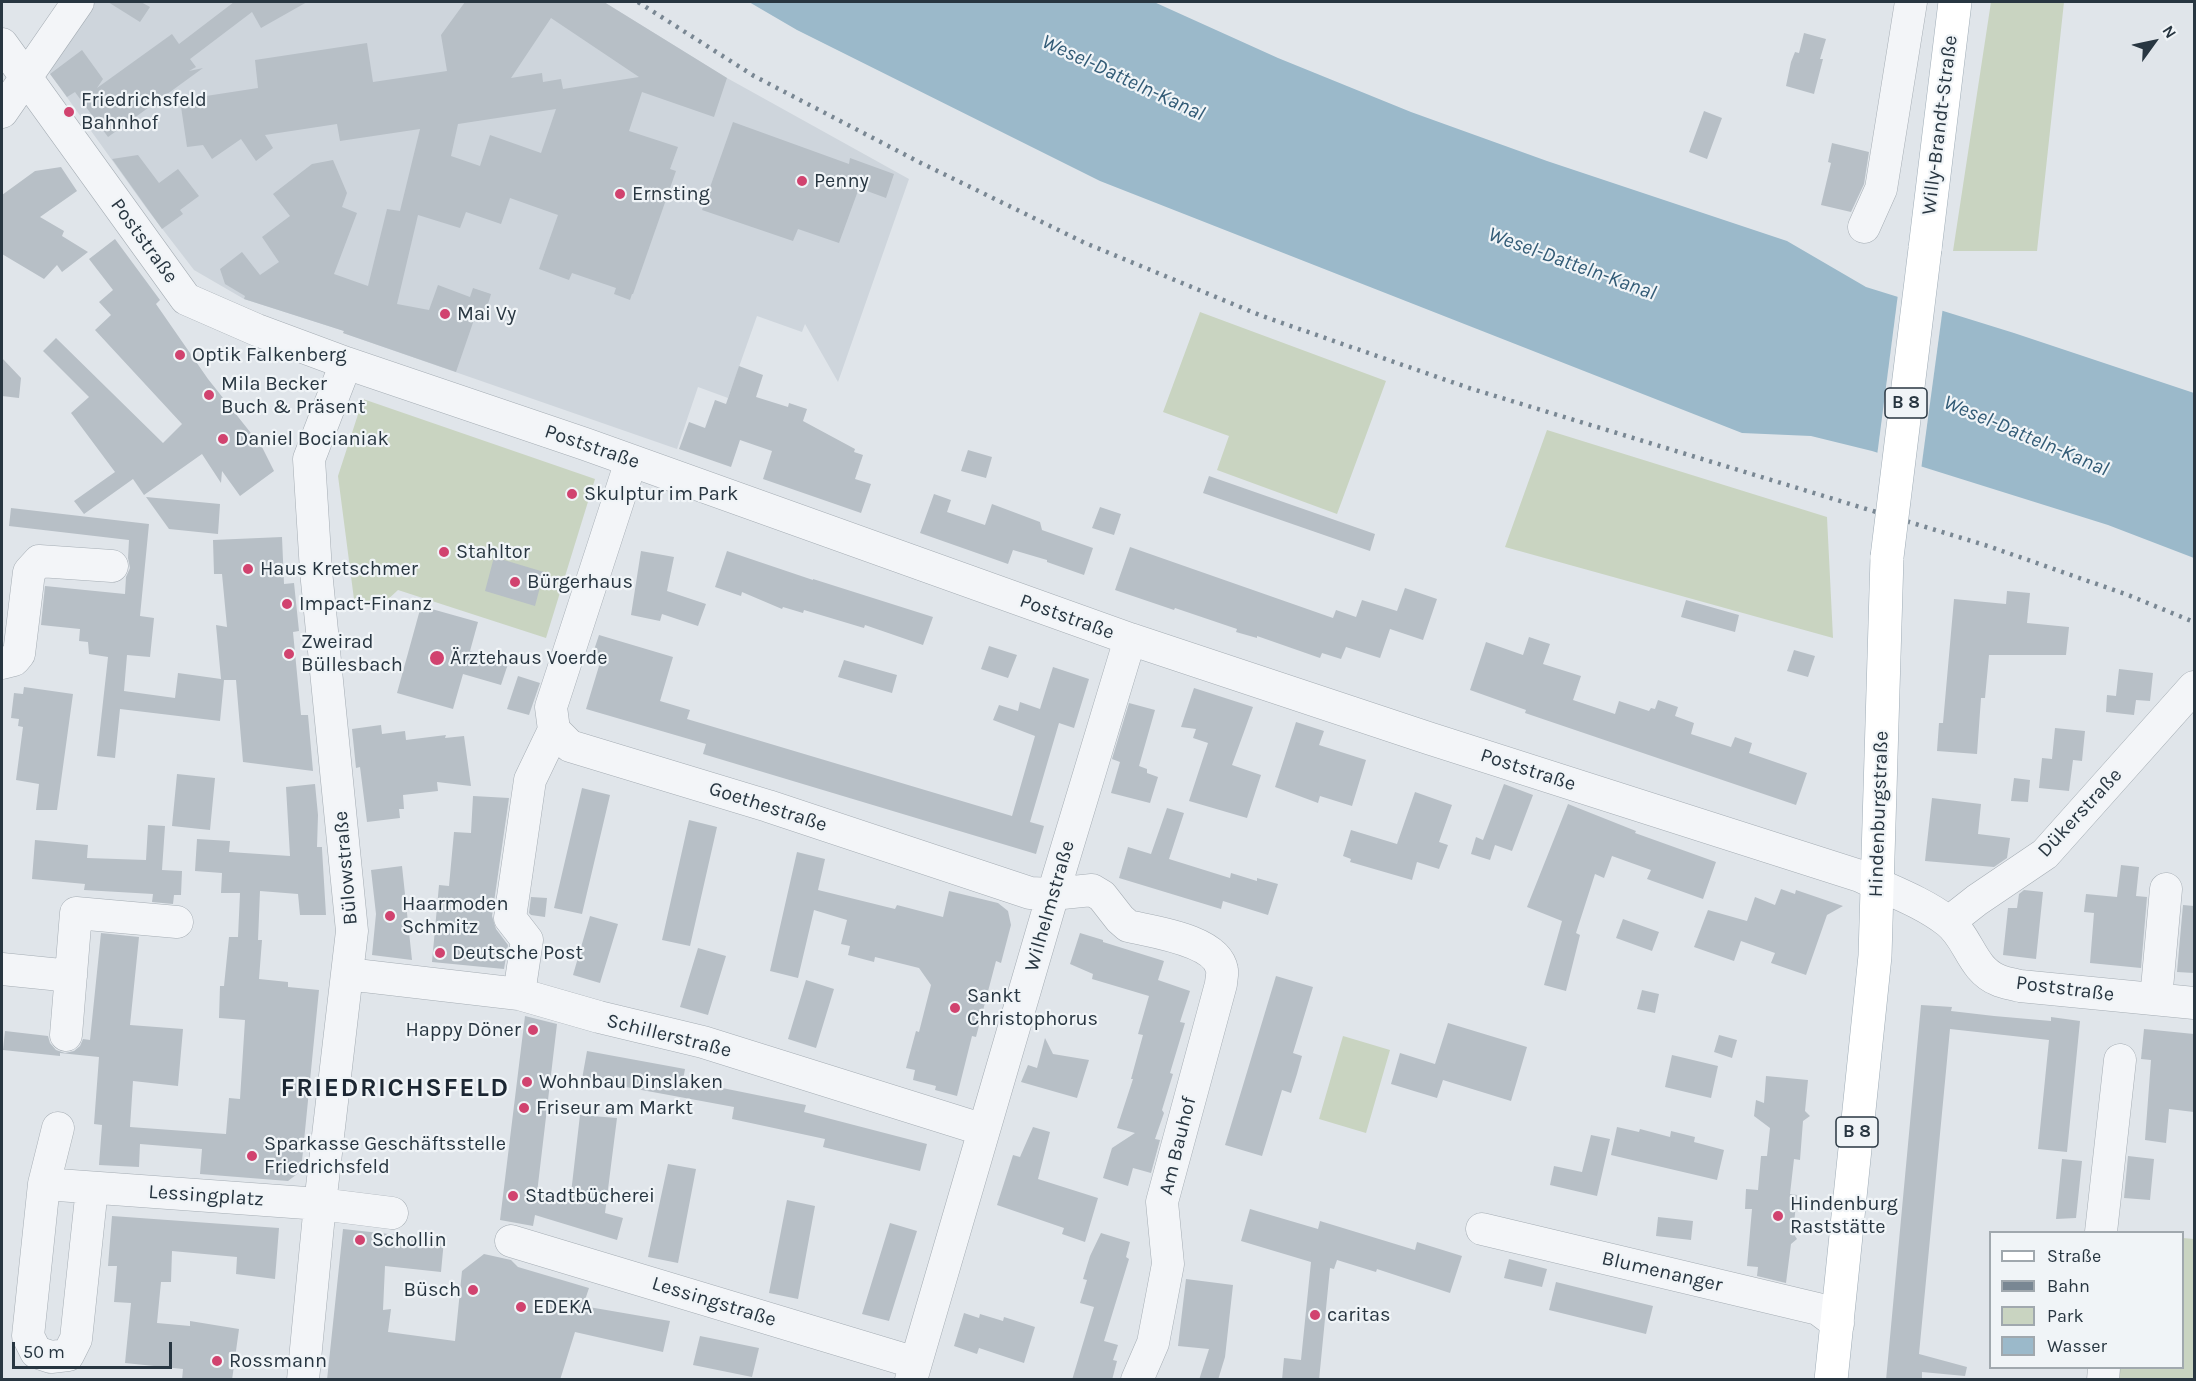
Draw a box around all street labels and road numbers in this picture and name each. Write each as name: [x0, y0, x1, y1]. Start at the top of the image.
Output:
street label: Willy-Brandt-Straße: [1917, 34, 1963, 216]
street label: Poststraße: [105, 194, 183, 288]
road number: B 8: [1885, 388, 1927, 418]
street label: Poststraße: [541, 420, 643, 474]
street label: Poststraße: [1016, 589, 1118, 645]
street label: Hindenburgstraße: [1864, 730, 1894, 898]
street label: Poststraße: [1477, 743, 1579, 797]
street label: Dükerstraße: [2033, 764, 2127, 862]
street label: Goethestraße: [706, 777, 830, 837]
street label: Bülowstraße: [329, 810, 363, 926]
street label: Wilhelmstraße: [1020, 838, 1080, 974]
street label: Poststraße: [2014, 971, 2116, 1007]
street label: Schillerstraße: [604, 1009, 734, 1063]
street label: Am Bauhof: [1154, 1094, 1202, 1198]
road number: B 8: [1836, 1117, 1878, 1147]
street label: Lessingplatz: [148, 1180, 264, 1212]
street label: Blumenanger: [1599, 1246, 1725, 1298]
street label: Lessingstraße: [649, 1272, 779, 1332]

